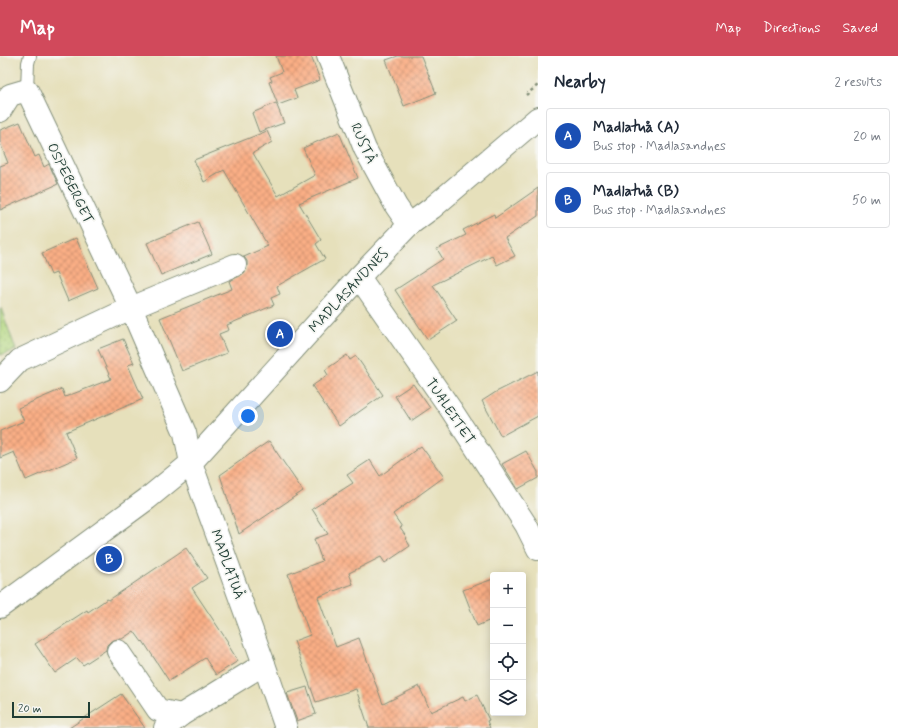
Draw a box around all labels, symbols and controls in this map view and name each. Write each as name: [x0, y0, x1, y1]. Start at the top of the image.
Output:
text: Map: [20, 16, 55, 41]
text: Map: [715, 19, 741, 37]
text: Directions: [763, 19, 821, 37]
text: Saved: [843, 19, 878, 37]
text: Nearby: [554, 71, 606, 93]
text: 2 results: [835, 74, 882, 91]
text: Madlatuå (A): [593, 118, 679, 138]
street label: RUSTÅ: [346, 120, 380, 167]
text: A: [564, 128, 572, 145]
text: 20 m: [853, 128, 881, 145]
text: Bus stop · Madlasandnes: [593, 138, 726, 155]
street label: OSPEBERGET: [43, 140, 97, 227]
text: Madlatuå (B): [593, 182, 679, 202]
text: B: [564, 192, 572, 209]
text: 50 m: [852, 192, 881, 209]
text: Bus stop · Madlasandnes: [593, 202, 726, 219]
street label: MADLASANDNES: [305, 245, 393, 337]
pin: A: [267, 319, 293, 349]
street label: TUALEITET: [421, 375, 479, 448]
your location: [238, 406, 258, 426]
street label: MADLATUÅ: [206, 527, 248, 602]
pin: B: [96, 544, 122, 574]
map controls: [490, 572, 526, 716]
button: +: [490, 572, 526, 608]
button: −: [490, 608, 526, 644]
button: locate: [490, 644, 526, 680]
button: layers: [490, 680, 526, 716]
scale bar: [12, 700, 90, 719]
text: 20 m: [18, 702, 41, 716]

